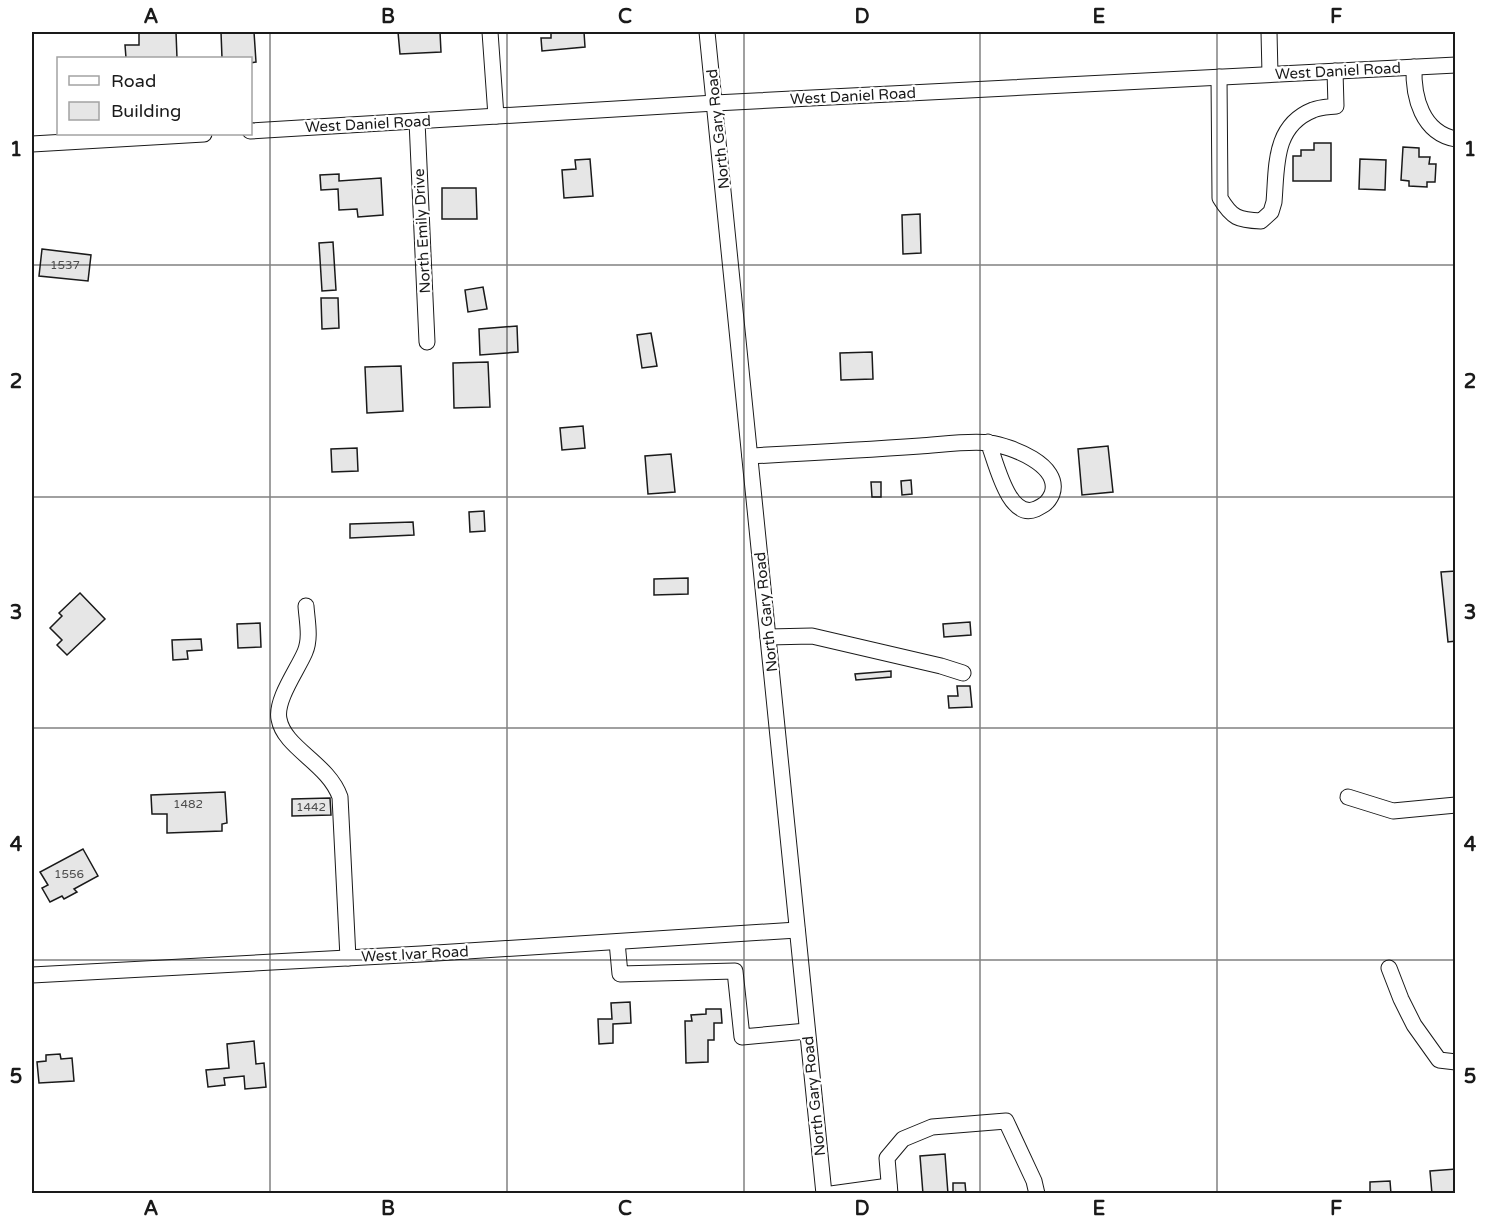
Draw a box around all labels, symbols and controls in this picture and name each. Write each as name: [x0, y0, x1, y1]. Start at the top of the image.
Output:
text: A: [144, 5, 159, 29]
text: B: [381, 5, 395, 29]
text: C: [618, 5, 632, 29]
text: D: [854, 5, 870, 29]
text: E: [1093, 5, 1106, 29]
text: F: [1330, 5, 1342, 29]
legend: [57, 57, 252, 135]
street label: West Daniel Road: [1275, 59, 1401, 83]
street label: North Gary Road: [703, 68, 733, 190]
text: Road: [111, 70, 156, 92]
street label: West Daniel Road: [790, 84, 916, 108]
text: Building: [111, 100, 181, 122]
street label: West Daniel Road: [305, 112, 431, 136]
text: 1: [10, 138, 22, 162]
text: 1: [1464, 138, 1476, 162]
street label: North Emily Drive: [410, 168, 434, 294]
house number: 1537: [50, 258, 80, 272]
text: 2: [10, 370, 22, 394]
text: 2: [1464, 370, 1476, 394]
street label: North Gary Road: [751, 551, 781, 673]
text: 3: [10, 601, 22, 625]
text: 3: [1464, 601, 1476, 625]
house number: 1482: [173, 797, 203, 811]
house number: 1442: [296, 800, 326, 814]
text: 4: [10, 833, 23, 857]
text: 4: [1464, 833, 1477, 857]
house number: 1556: [54, 867, 84, 881]
street label: West Ivar Road: [361, 942, 469, 966]
street label: North Gary Road: [799, 1035, 829, 1157]
text: 5: [10, 1065, 22, 1089]
text: 5: [1464, 1065, 1476, 1089]
text: A: [144, 1197, 159, 1221]
text: B: [381, 1197, 395, 1221]
text: C: [618, 1197, 632, 1221]
text: D: [854, 1197, 870, 1221]
text: E: [1093, 1197, 1106, 1221]
text: F: [1330, 1197, 1342, 1221]

